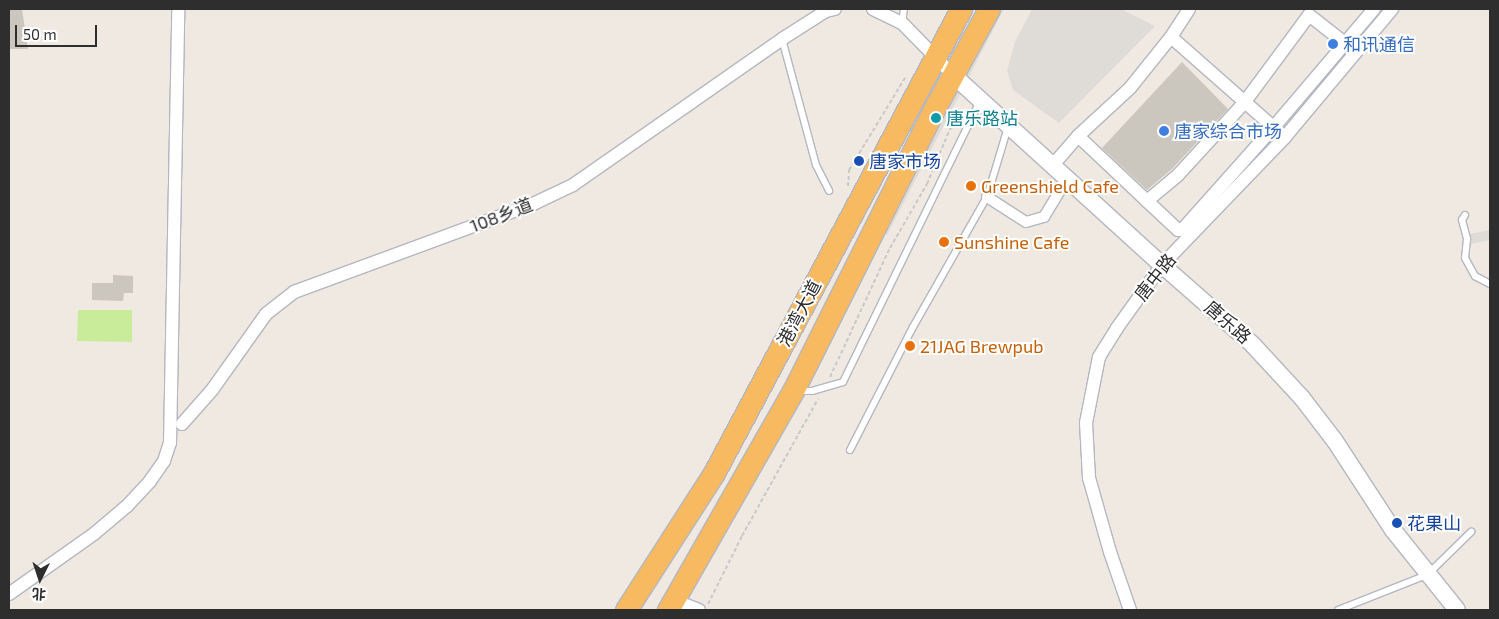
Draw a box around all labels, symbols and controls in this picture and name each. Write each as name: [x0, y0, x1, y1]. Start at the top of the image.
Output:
scale bar: [18, 15, 100, 47]
text: 50 m: [23, 25, 57, 43]
place label: 和讯通信: [1343, 33, 1415, 55]
marker: 和讯通信: [1327, 38, 1339, 50]
place label: 唐乐路站: [946, 107, 1018, 129]
marker: 唐乐路站: [930, 112, 942, 124]
place label: 唐家综合市场: [1174, 120, 1282, 142]
marker: 唐家综合市场: [1158, 125, 1170, 137]
place label: 唐家市场: [869, 150, 941, 172]
marker: 唐家市场: [853, 155, 865, 167]
place label: Greenshield Cafe: [981, 175, 1119, 197]
marker: Greenshield Cafe: [965, 180, 977, 192]
street label: 108乡道: [467, 193, 535, 237]
place label: Sunshine Cafe: [954, 231, 1070, 253]
marker: Sunshine Cafe: [938, 236, 950, 248]
street label: 唐中路: [1130, 249, 1180, 305]
street label: 港湾大道: [773, 276, 825, 350]
street label: 唐乐路: [1201, 296, 1255, 348]
place label: 21JAG Brewpub: [920, 335, 1043, 357]
marker: 21JAG Brewpub: [904, 340, 916, 352]
place label: 花果山: [1407, 512, 1461, 534]
marker: 花果山: [1391, 517, 1403, 529]
north arrow: [15, 554, 65, 604]
text: 北: [31, 585, 46, 603]

